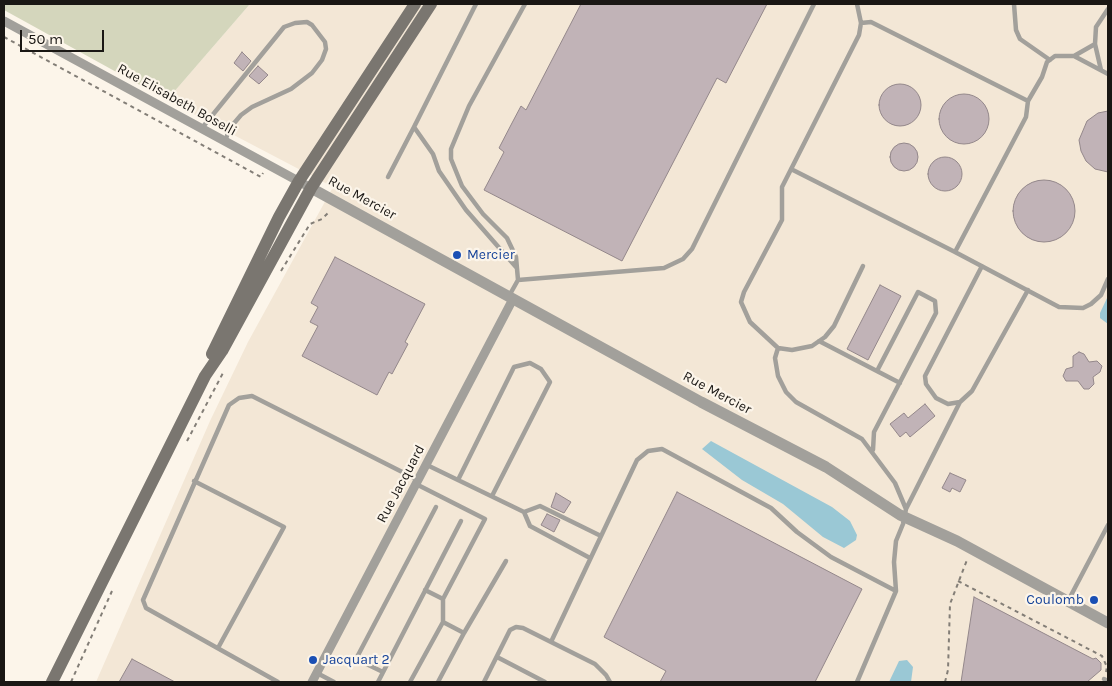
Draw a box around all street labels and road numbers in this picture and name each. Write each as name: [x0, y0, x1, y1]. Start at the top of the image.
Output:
street label: Rue Elisabeth Boselli: [114, 60, 240, 140]
street label: Rue Mercier: [325, 172, 399, 224]
street label: Rue Mercier: [680, 368, 754, 418]
street label: Rue Jacquard: [373, 442, 429, 526]

